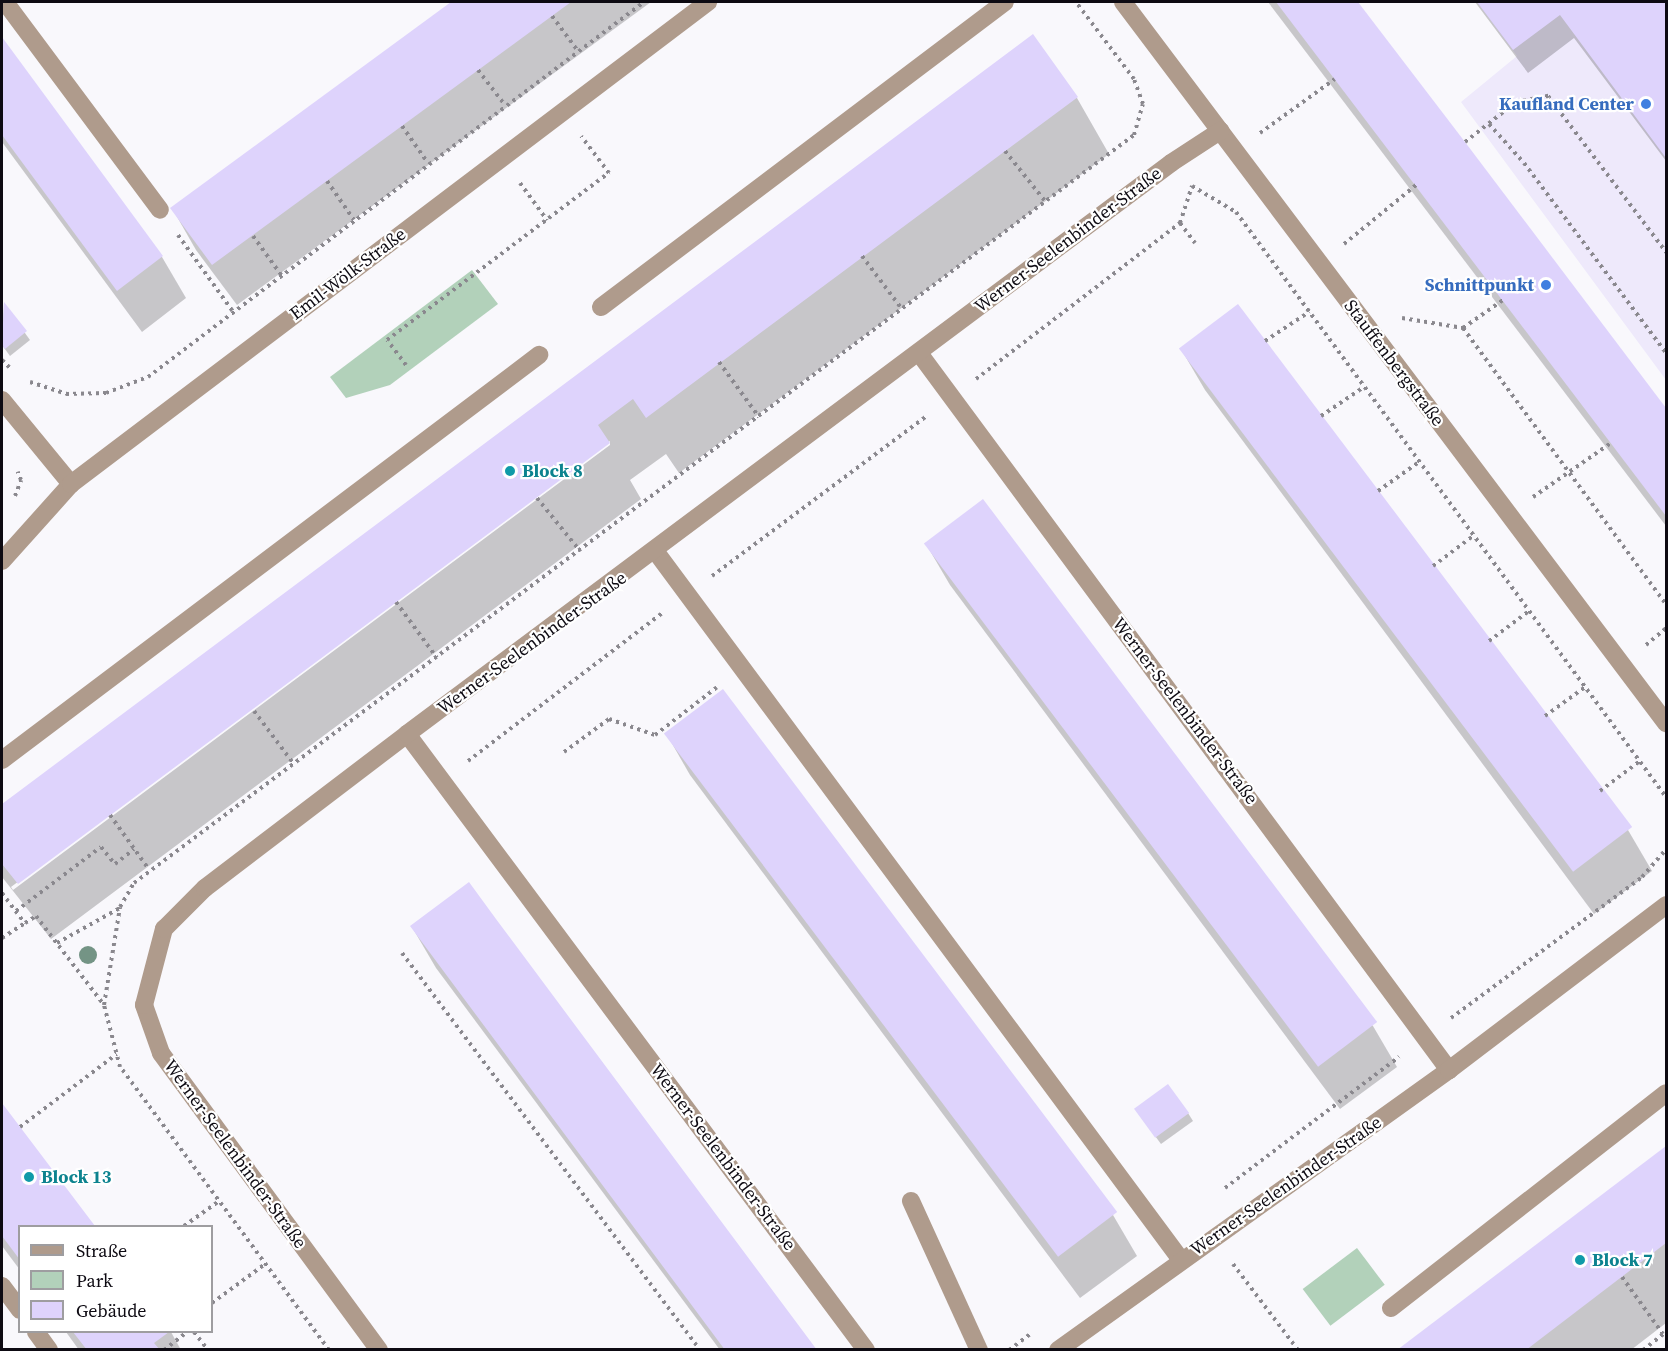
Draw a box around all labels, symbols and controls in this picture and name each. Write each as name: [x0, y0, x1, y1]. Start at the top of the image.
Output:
place label: Kaufland Center: [1499, 93, 1634, 115]
marker: Kaufland Center: [1639, 97, 1653, 111]
street label: Werner-Seelenbinder-Straße: [970, 163, 1166, 317]
street label: Emil-Wölk-Straße: [286, 223, 410, 325]
place label: Schnittpunkt: [1425, 274, 1534, 296]
marker: Schnittpunkt: [1539, 278, 1553, 292]
street label: Stauffenbergstraße: [1339, 296, 1449, 430]
place label: Block 8: [522, 460, 583, 482]
marker: Block 8: [503, 464, 517, 478]
street label: Werner-Seelenbinder-Straße: [433, 567, 631, 719]
street label: Werner-Seelenbinder-Straße: [1108, 613, 1262, 809]
street label: Werner-Seelenbinder-Straße: [159, 1055, 311, 1253]
street label: Werner-Seelenbinder-Straße: [646, 1059, 800, 1255]
street label: Werner-Seelenbinder-Straße: [1186, 1112, 1386, 1260]
place label: Block 13: [41, 1166, 112, 1188]
marker: Block 13: [22, 1170, 36, 1184]
legend: [18, 1225, 213, 1333]
text: Straße: [76, 1238, 127, 1263]
place label: Block 7: [1592, 1249, 1653, 1271]
marker: Block 7: [1573, 1253, 1587, 1267]
text: Park: [76, 1268, 113, 1293]
text: Gebäude: [76, 1298, 147, 1323]

